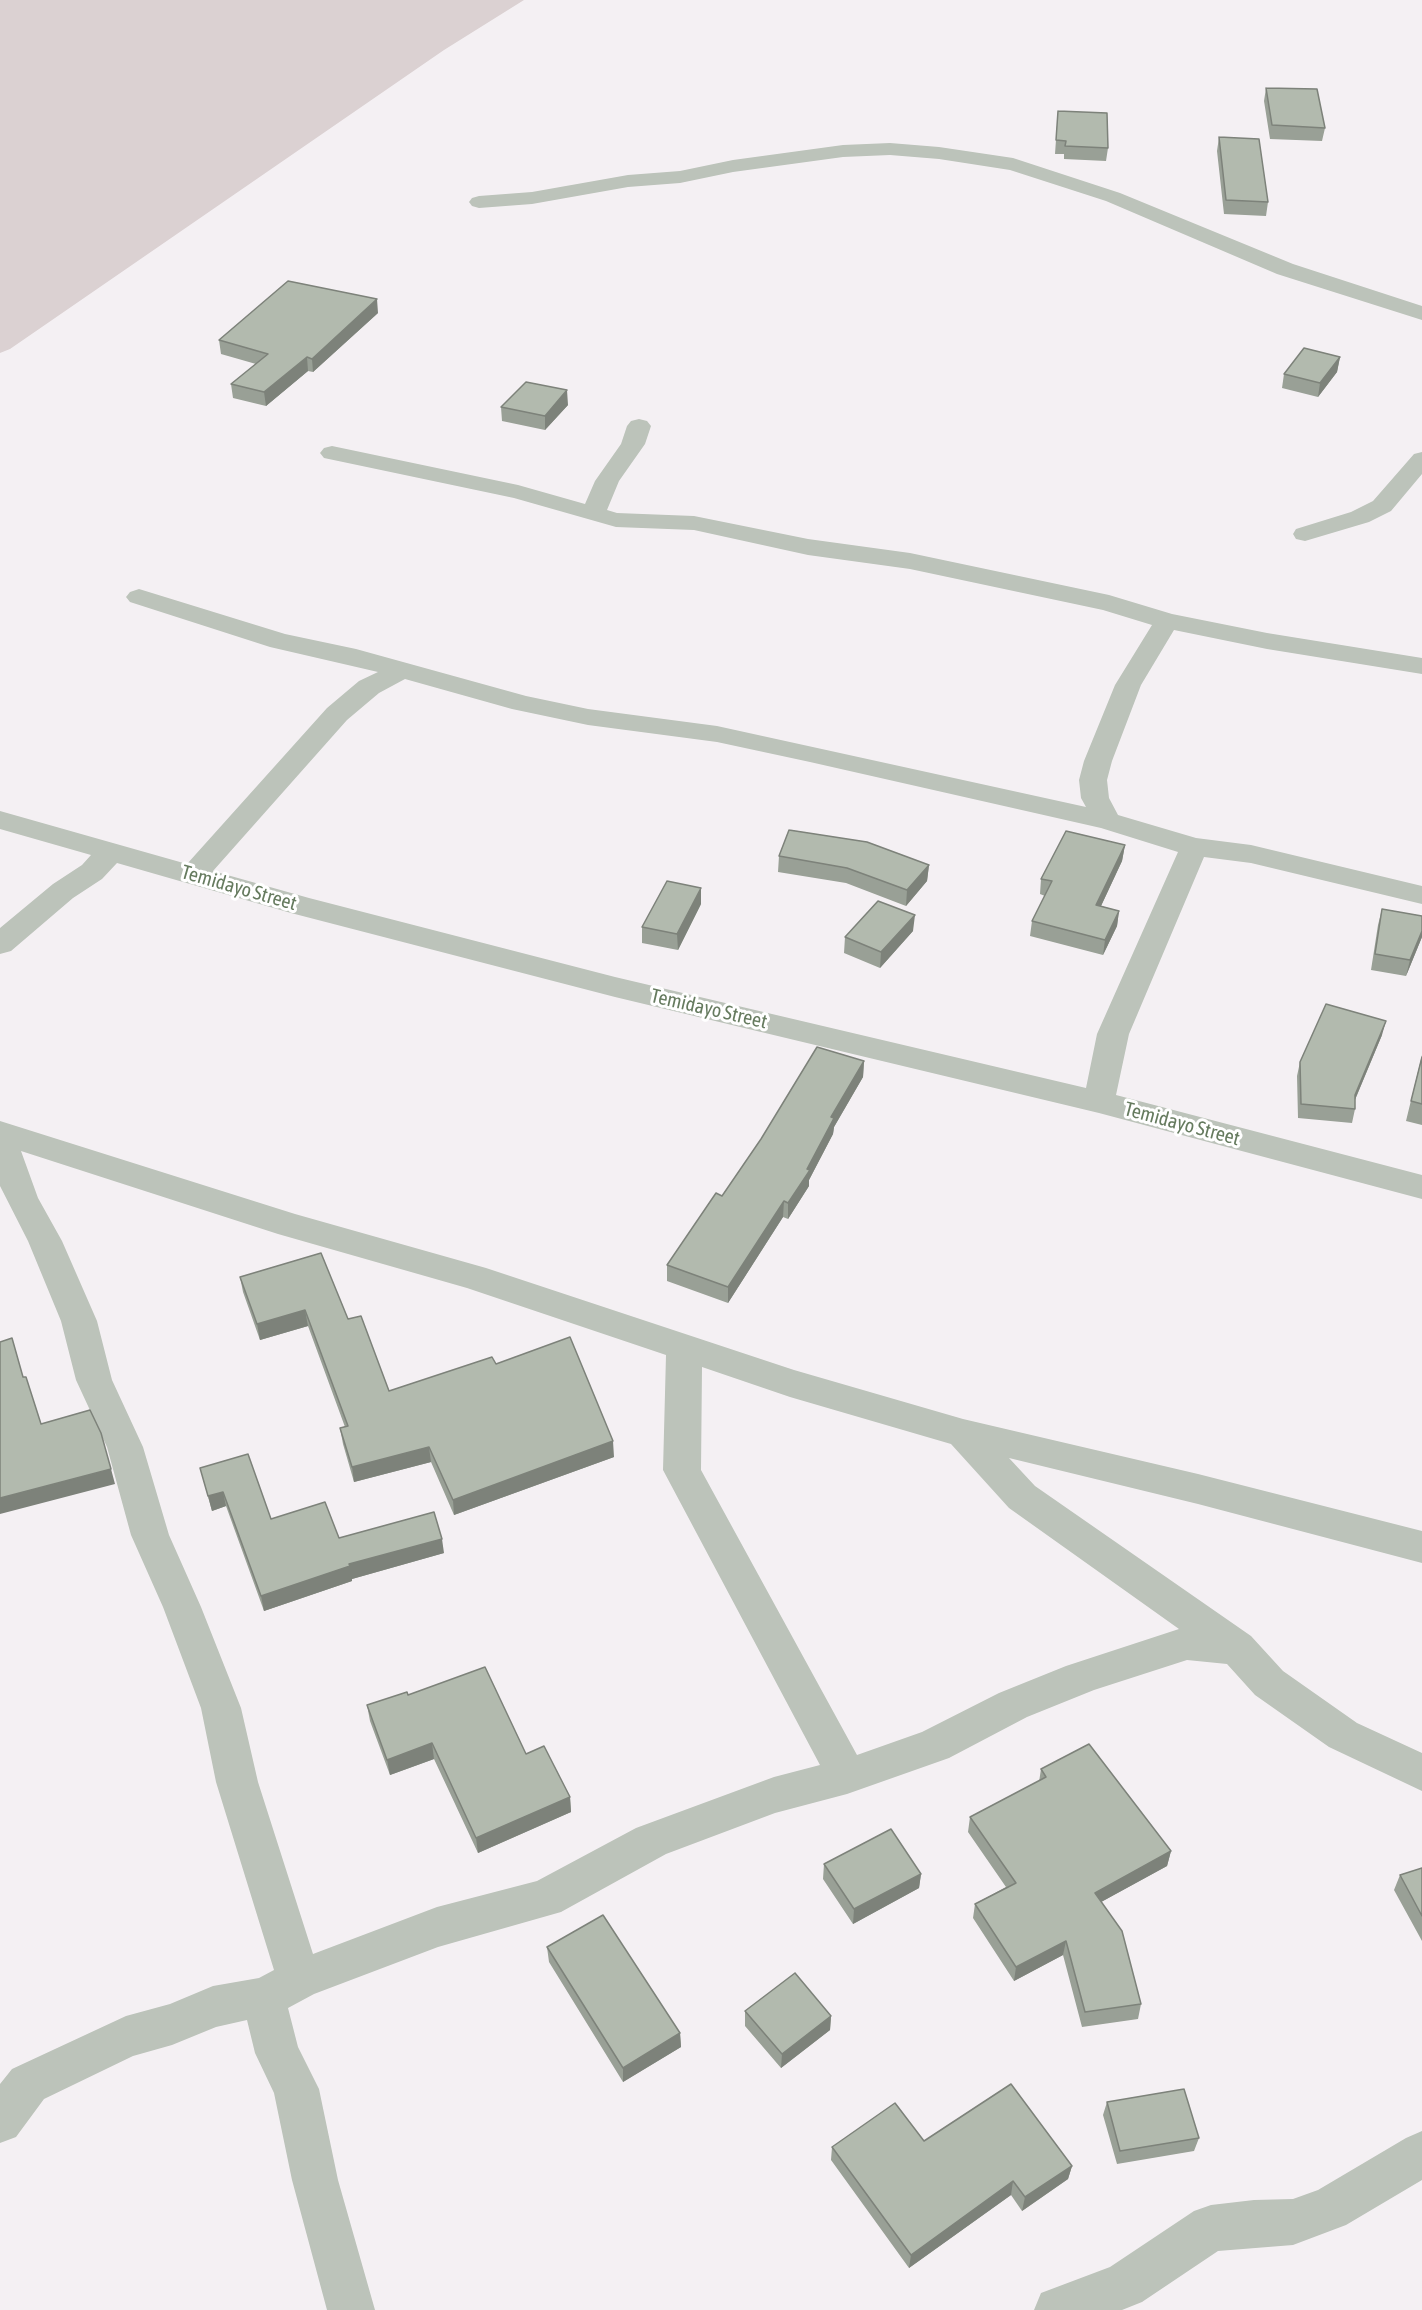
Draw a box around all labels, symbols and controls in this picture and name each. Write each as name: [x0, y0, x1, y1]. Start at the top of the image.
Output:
street label: Temidayo Street: [179, 860, 299, 916]
street label: Temidayo Street: [649, 984, 769, 1034]
street label: Temidayo Street: [1122, 1097, 1242, 1151]

